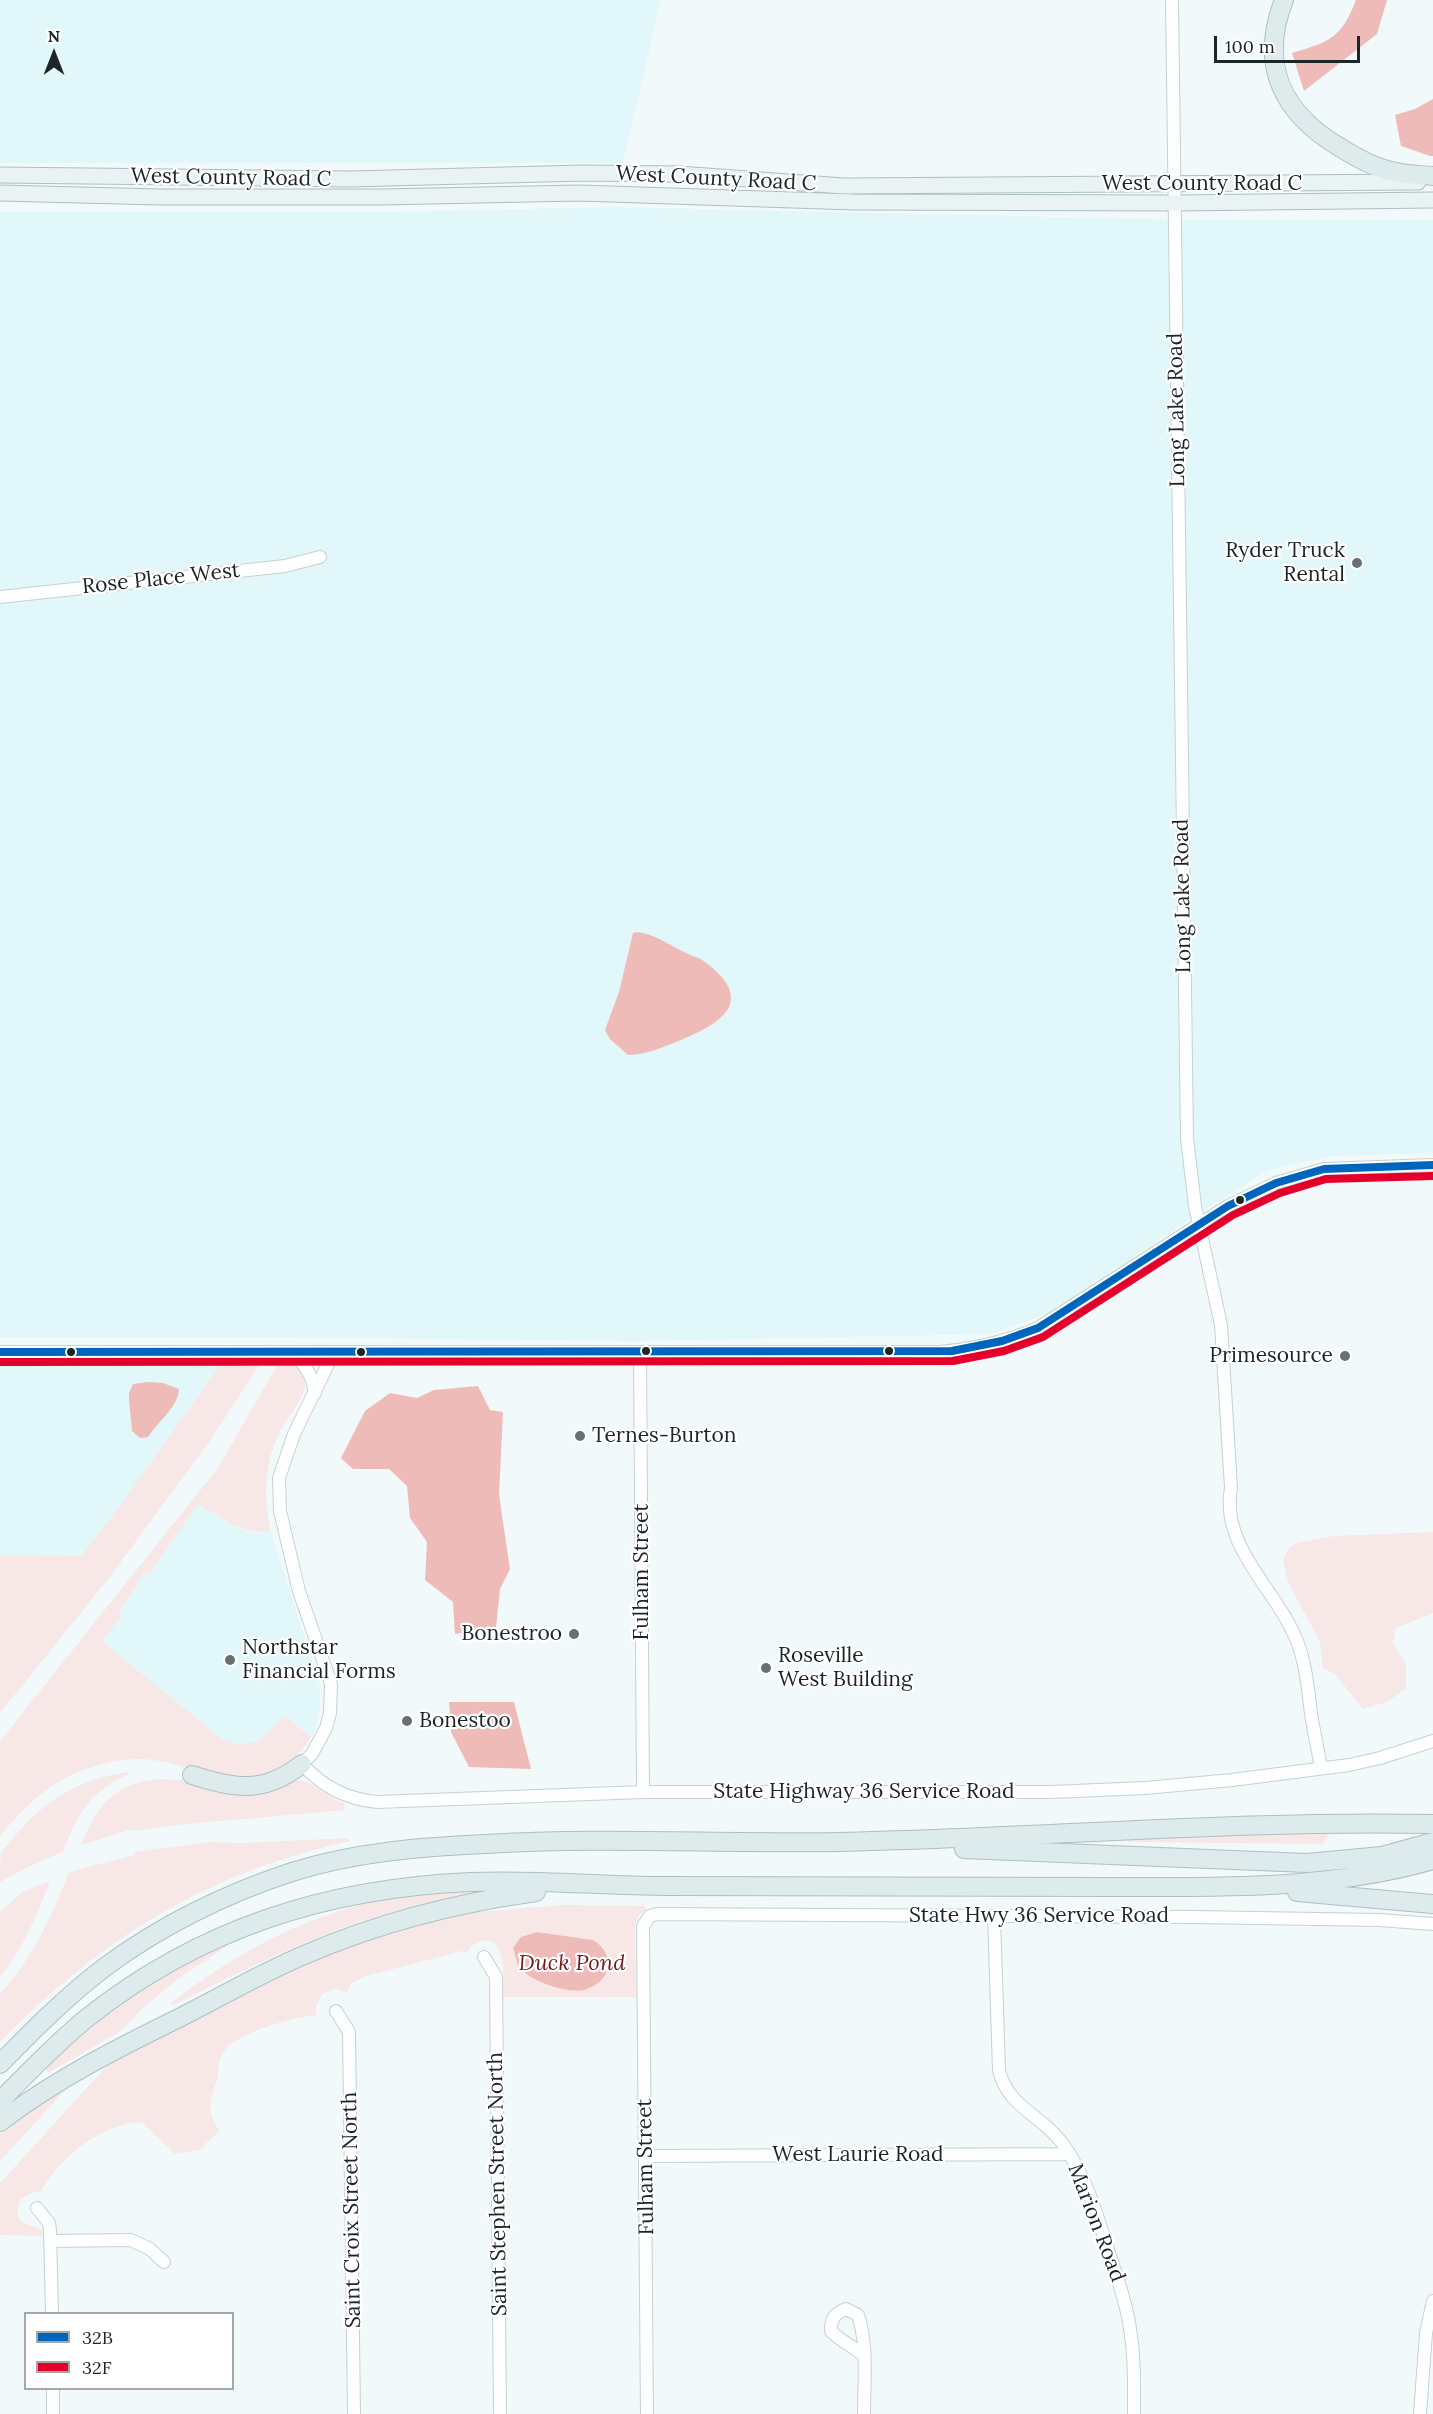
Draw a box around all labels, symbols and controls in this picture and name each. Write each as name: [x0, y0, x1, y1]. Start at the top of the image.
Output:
north arrow: [24, 24, 84, 84]
scale bar: [1217, 24, 1362, 62]
text: N: [48, 26, 60, 46]
text: 100 m: [1225, 35, 1275, 58]
street label: West County Road C: [615, 161, 817, 197]
street label: West County Road C: [130, 164, 332, 192]
street label: West County Road C: [1102, 171, 1302, 197]
street label: Long Lake Road: [1163, 333, 1191, 487]
place label: Ryder Truck Rental: [1225, 538, 1345, 588]
marker: Ryder Truck Rental: [1350, 556, 1364, 570]
street label: Rose Place West: [81, 558, 241, 600]
street label: Long Lake Road: [1169, 819, 1197, 973]
unlabelled marker: [1234, 1194, 1246, 1206]
place label: Primesource: [1209, 1343, 1333, 1369]
unlabelled marker: [640, 1345, 652, 1357]
unlabelled marker: [883, 1345, 895, 1357]
unlabelled marker: [65, 1346, 77, 1358]
unlabelled marker: [355, 1346, 367, 1358]
marker: Primesource: [1338, 1349, 1352, 1363]
place label: Ternes-Burton: [592, 1423, 737, 1449]
marker: Ternes-Burton: [573, 1429, 587, 1443]
street label: Fulham Street: [629, 1504, 655, 1640]
place label: Bonestroo: [461, 1621, 562, 1647]
marker: Bonestroo: [567, 1627, 581, 1641]
place label: Northstar Financial Forms: [242, 1635, 396, 1685]
place label: Roseville West Building: [778, 1643, 913, 1693]
marker: Northstar Financial Forms: [223, 1653, 237, 1667]
marker: Roseville West Building: [759, 1661, 773, 1675]
place label: Bonestoo: [419, 1708, 511, 1734]
marker: Bonestoo: [400, 1714, 414, 1728]
street label: State Highway 36 Service Road: [713, 1779, 1015, 1805]
street label: State Hwy 36 Service Road: [909, 1903, 1169, 1929]
water label: Duck Pond: [519, 1951, 625, 1977]
street label: Saint Stephen Street North: [483, 2052, 513, 2316]
street label: Saint Croix Street North: [337, 2092, 367, 2328]
street label: Fulham Street: [632, 2098, 660, 2236]
street label: West Laurie Road: [772, 2142, 944, 2168]
street label: Marion Road: [1062, 2160, 1130, 2286]
legend: [24, 2312, 234, 2390]
text: 32B: [82, 2326, 113, 2349]
text: 32F: [82, 2356, 112, 2379]

